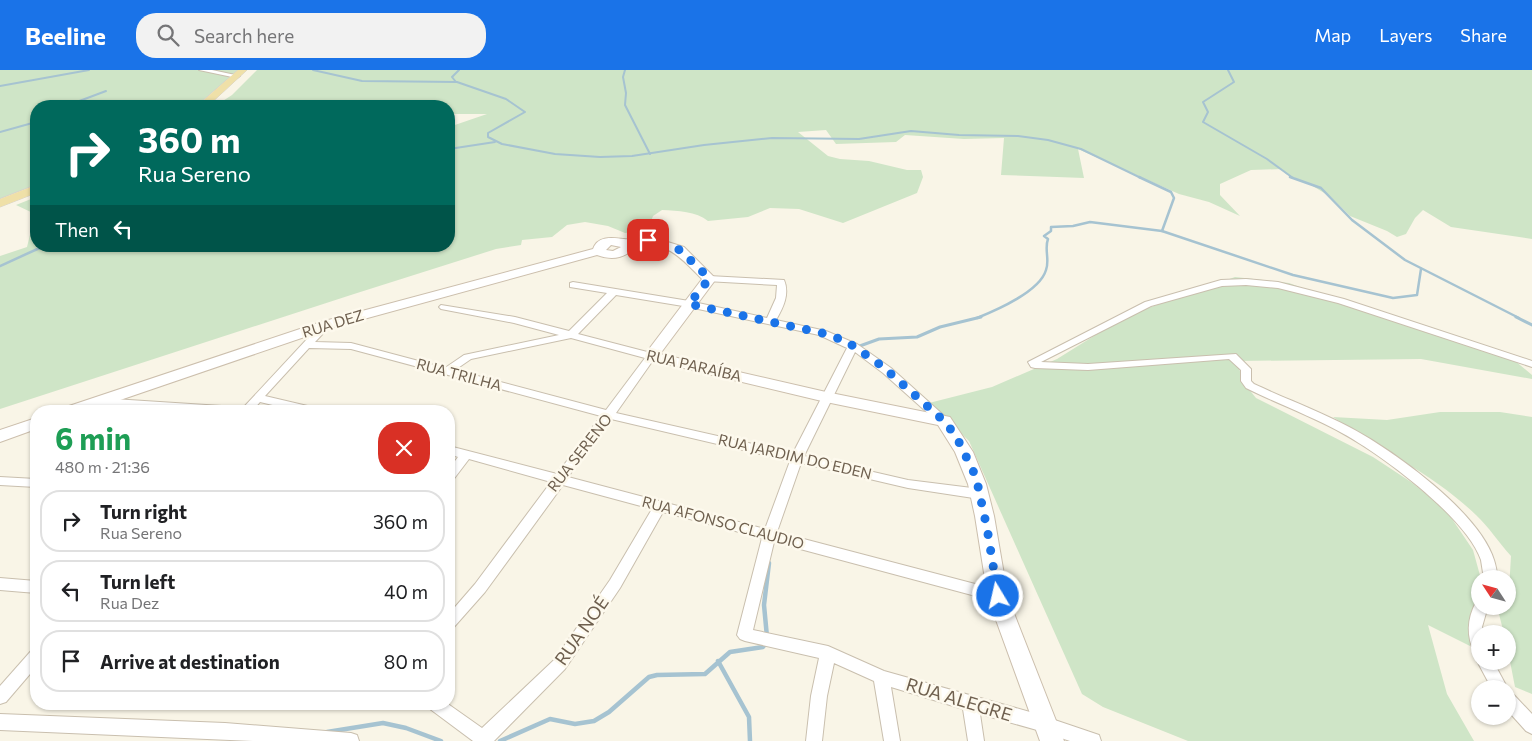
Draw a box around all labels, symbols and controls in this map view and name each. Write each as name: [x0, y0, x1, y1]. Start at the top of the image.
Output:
search box: [136, 13, 486, 58]
text: Beeline: [25, 21, 106, 50]
icon: search: [154, 21, 182, 49]
text: Search here: [194, 24, 294, 47]
text: Map: [1314, 24, 1351, 46]
text: Layers: [1379, 24, 1432, 46]
text: Share: [1460, 24, 1507, 46]
text: 360 m: [138, 117, 240, 160]
icon: right: [55, 120, 120, 185]
text: Rua Sereno: [138, 160, 251, 187]
icon: left: [109, 215, 137, 243]
text: Then: [55, 218, 99, 241]
pin: [627, 219, 669, 261]
icon: arrive: [634, 226, 662, 254]
street label: RUA DEZ: [300, 305, 366, 341]
street label: RUA PARAÍBA: [645, 344, 744, 385]
street label: RUA TRILHA: [415, 354, 504, 394]
street label: RUA SERENO: [543, 410, 615, 495]
text: 6 min: [55, 419, 131, 456]
button: close: [378, 422, 430, 474]
street label: RUA JARDIM DO EDEN: [717, 430, 874, 482]
text: 480 m · 21:36: [55, 457, 150, 476]
street label: RUA AFONSO CLAUDIO: [640, 492, 806, 552]
text: Turn right: [100, 500, 187, 523]
icon: right: [57, 507, 85, 535]
text: 360 m: [373, 510, 428, 533]
text: Rua Sereno: [100, 523, 182, 542]
position arrow: [971, 569, 1023, 621]
text: Turn left: [100, 570, 175, 593]
north arrow: [1471, 570, 1516, 615]
map controls: [1471, 570, 1516, 725]
icon: left: [57, 577, 85, 605]
text: 40 m: [384, 580, 428, 603]
street label: RUA NOÉ: [549, 592, 613, 669]
text: Rua Dez: [100, 593, 159, 612]
button: +: [1471, 625, 1516, 670]
icon: arrive: [57, 647, 85, 675]
text: Arrive at destination: [100, 650, 280, 673]
text: 80 m: [384, 650, 428, 673]
street label: RUA ALEGRE: [904, 673, 1015, 726]
button: −: [1471, 680, 1516, 725]

